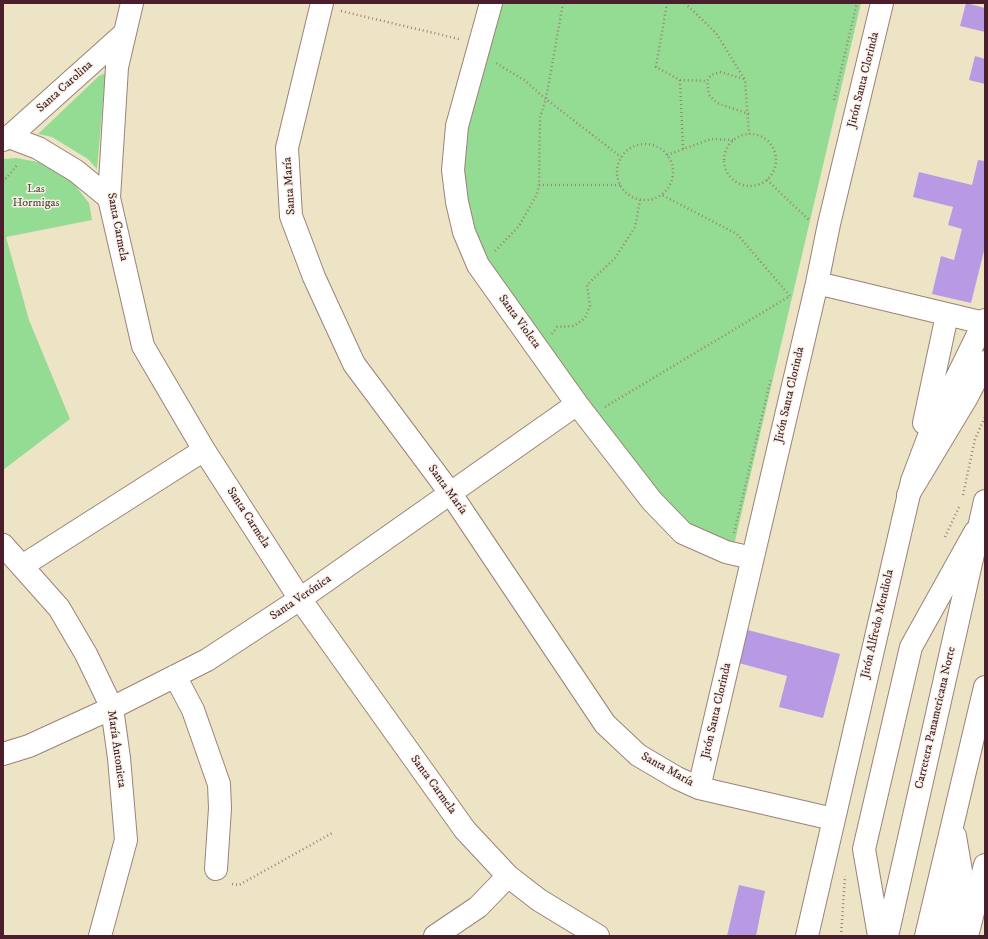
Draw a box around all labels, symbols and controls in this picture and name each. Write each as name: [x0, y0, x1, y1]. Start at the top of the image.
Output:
street label: Jirón Santa Clorinda: [845, 31, 883, 129]
street label: Santa Carolina: [34, 58, 96, 116]
street label: Santa María: [281, 157, 299, 215]
park label: Las Hormigas: [12, 183, 60, 211]
street label: Santa Carmela: [103, 192, 131, 262]
street label: Santa Violeta: [495, 292, 543, 352]
street label: Jirón Santa Clorinda: [772, 346, 808, 444]
street label: Santa María: [424, 462, 470, 518]
street label: Santa Carmela: [223, 485, 273, 551]
street label: Jirón Alfredo Mendiola: [858, 568, 898, 680]
street label: Santa Verónica: [268, 572, 334, 624]
street label: Carretera Panamericana Norte: [913, 645, 959, 791]
street label: Jirón Santa Clorinda: [699, 662, 735, 760]
street label: María Antonieta: [103, 709, 129, 789]
street label: Santa María: [638, 750, 696, 790]
street label: Santa Carmela: [407, 753, 459, 817]

